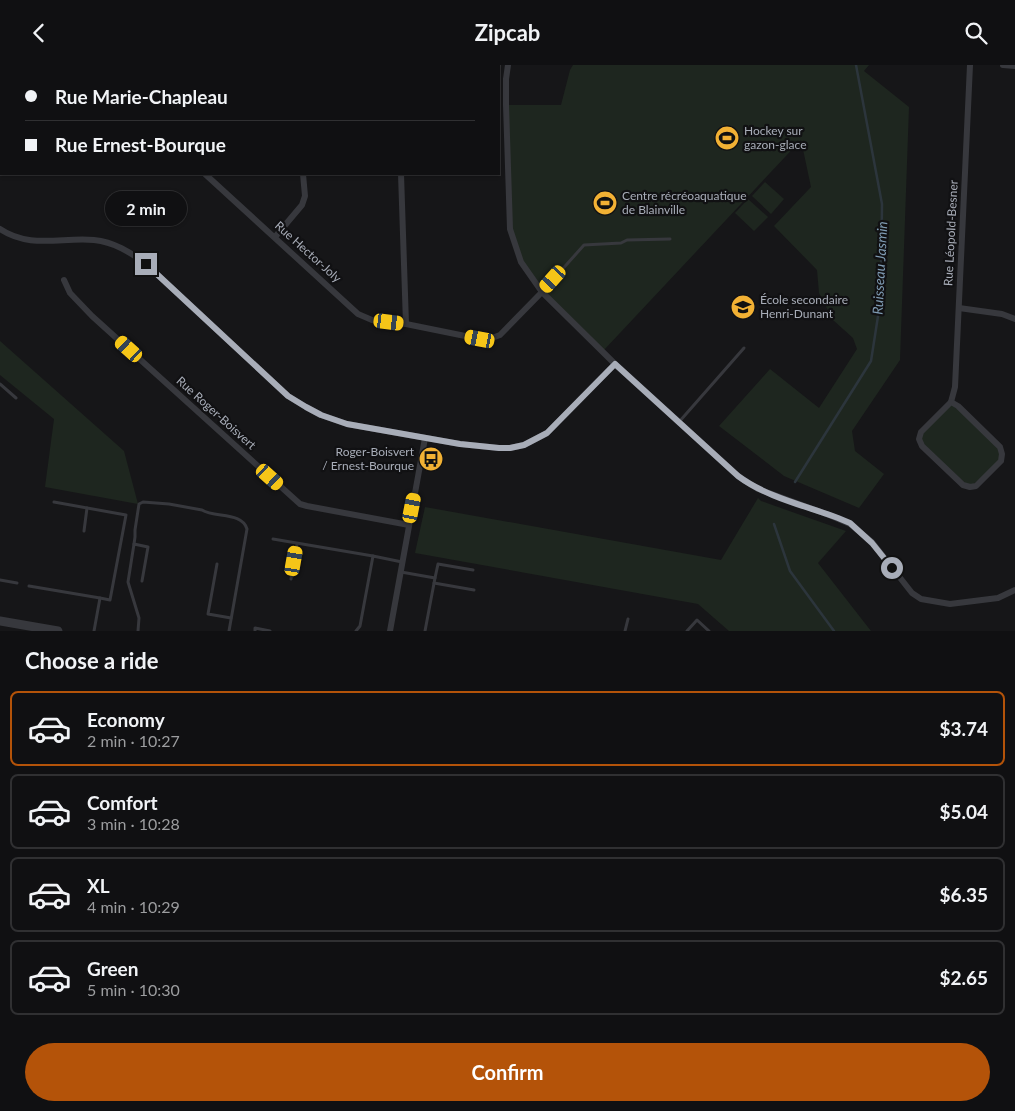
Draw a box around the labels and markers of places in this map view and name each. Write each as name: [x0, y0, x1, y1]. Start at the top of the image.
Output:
place label: Hockey sur gazon-glace: [744, 123, 806, 152]
sports icon: Hockey sur gazon-glace: [714, 125, 740, 151]
place label: Centre récréoaquatique de Blainville: [622, 188, 747, 217]
sports icon: Centre récréoaquatique de Blainville: [592, 190, 618, 216]
place label: École secondaire Henri-Dunant: [760, 292, 848, 321]
school or university icon: École secondaire Henri-Dunant: [730, 294, 756, 320]
place label: Roger-Boisvert / Ernest-Bourque: [322, 444, 415, 473]
bus stop icon: Roger-Boisvert / Ernest-Bourque: [418, 446, 444, 472]

